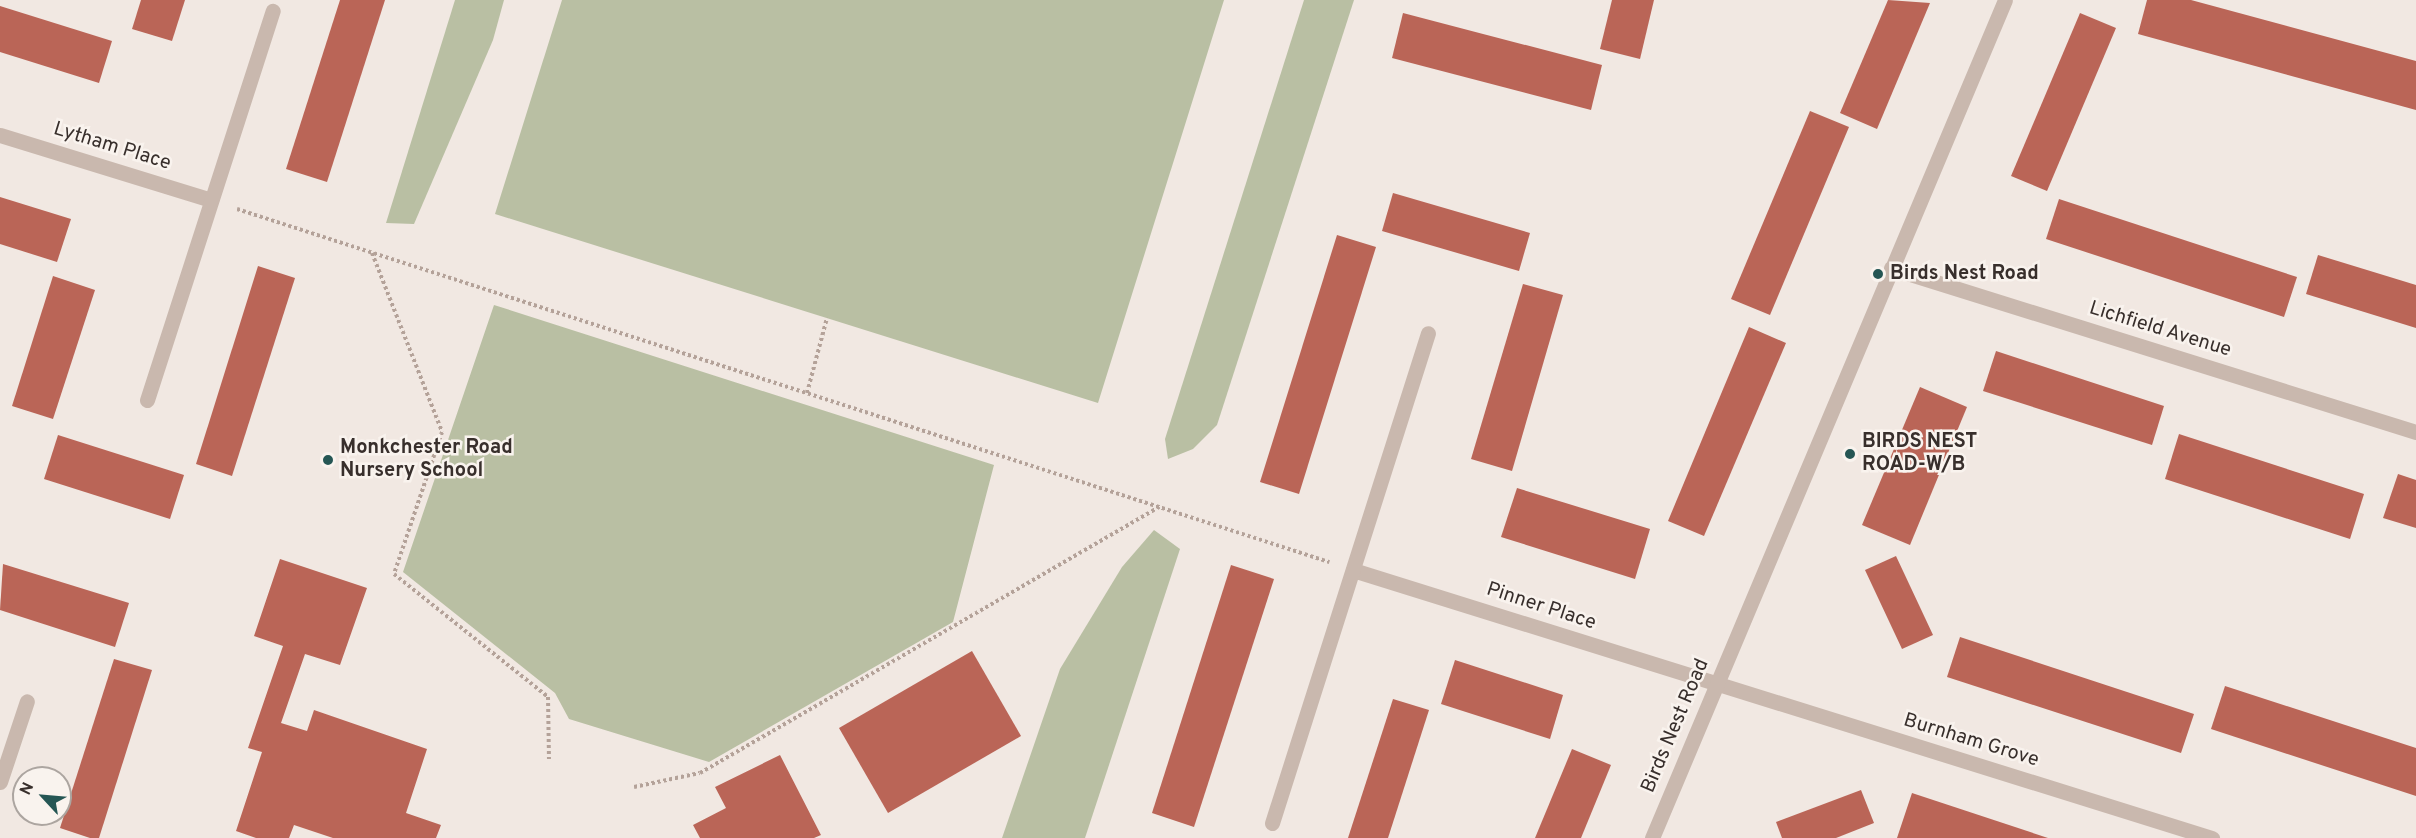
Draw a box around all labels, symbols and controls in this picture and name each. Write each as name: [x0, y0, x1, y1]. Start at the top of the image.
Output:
street label: Lytham Place: [50, 118, 174, 176]
place label: Birds Nest Road: [1890, 262, 2039, 286]
marker: Birds Nest Road: [1871, 267, 1885, 281]
street label: Lichfield Avenue: [2086, 297, 2234, 363]
place label: BIRDS NEST ROAD-W/B: [1862, 430, 1977, 477]
place label: Monkchester Road Nursery School: [340, 436, 513, 483]
marker: BIRDS NEST ROAD-W/B: [1843, 447, 1857, 461]
marker: Monkchester Road Nursery School: [321, 453, 335, 467]
street label: Pinner Place: [1483, 578, 1599, 636]
street label: Birds Nest Road: [1637, 655, 1715, 797]
street label: Burnham Grove: [1900, 709, 2042, 773]
north arrow: [12, 766, 72, 826]
text: N: [16, 779, 39, 799]

